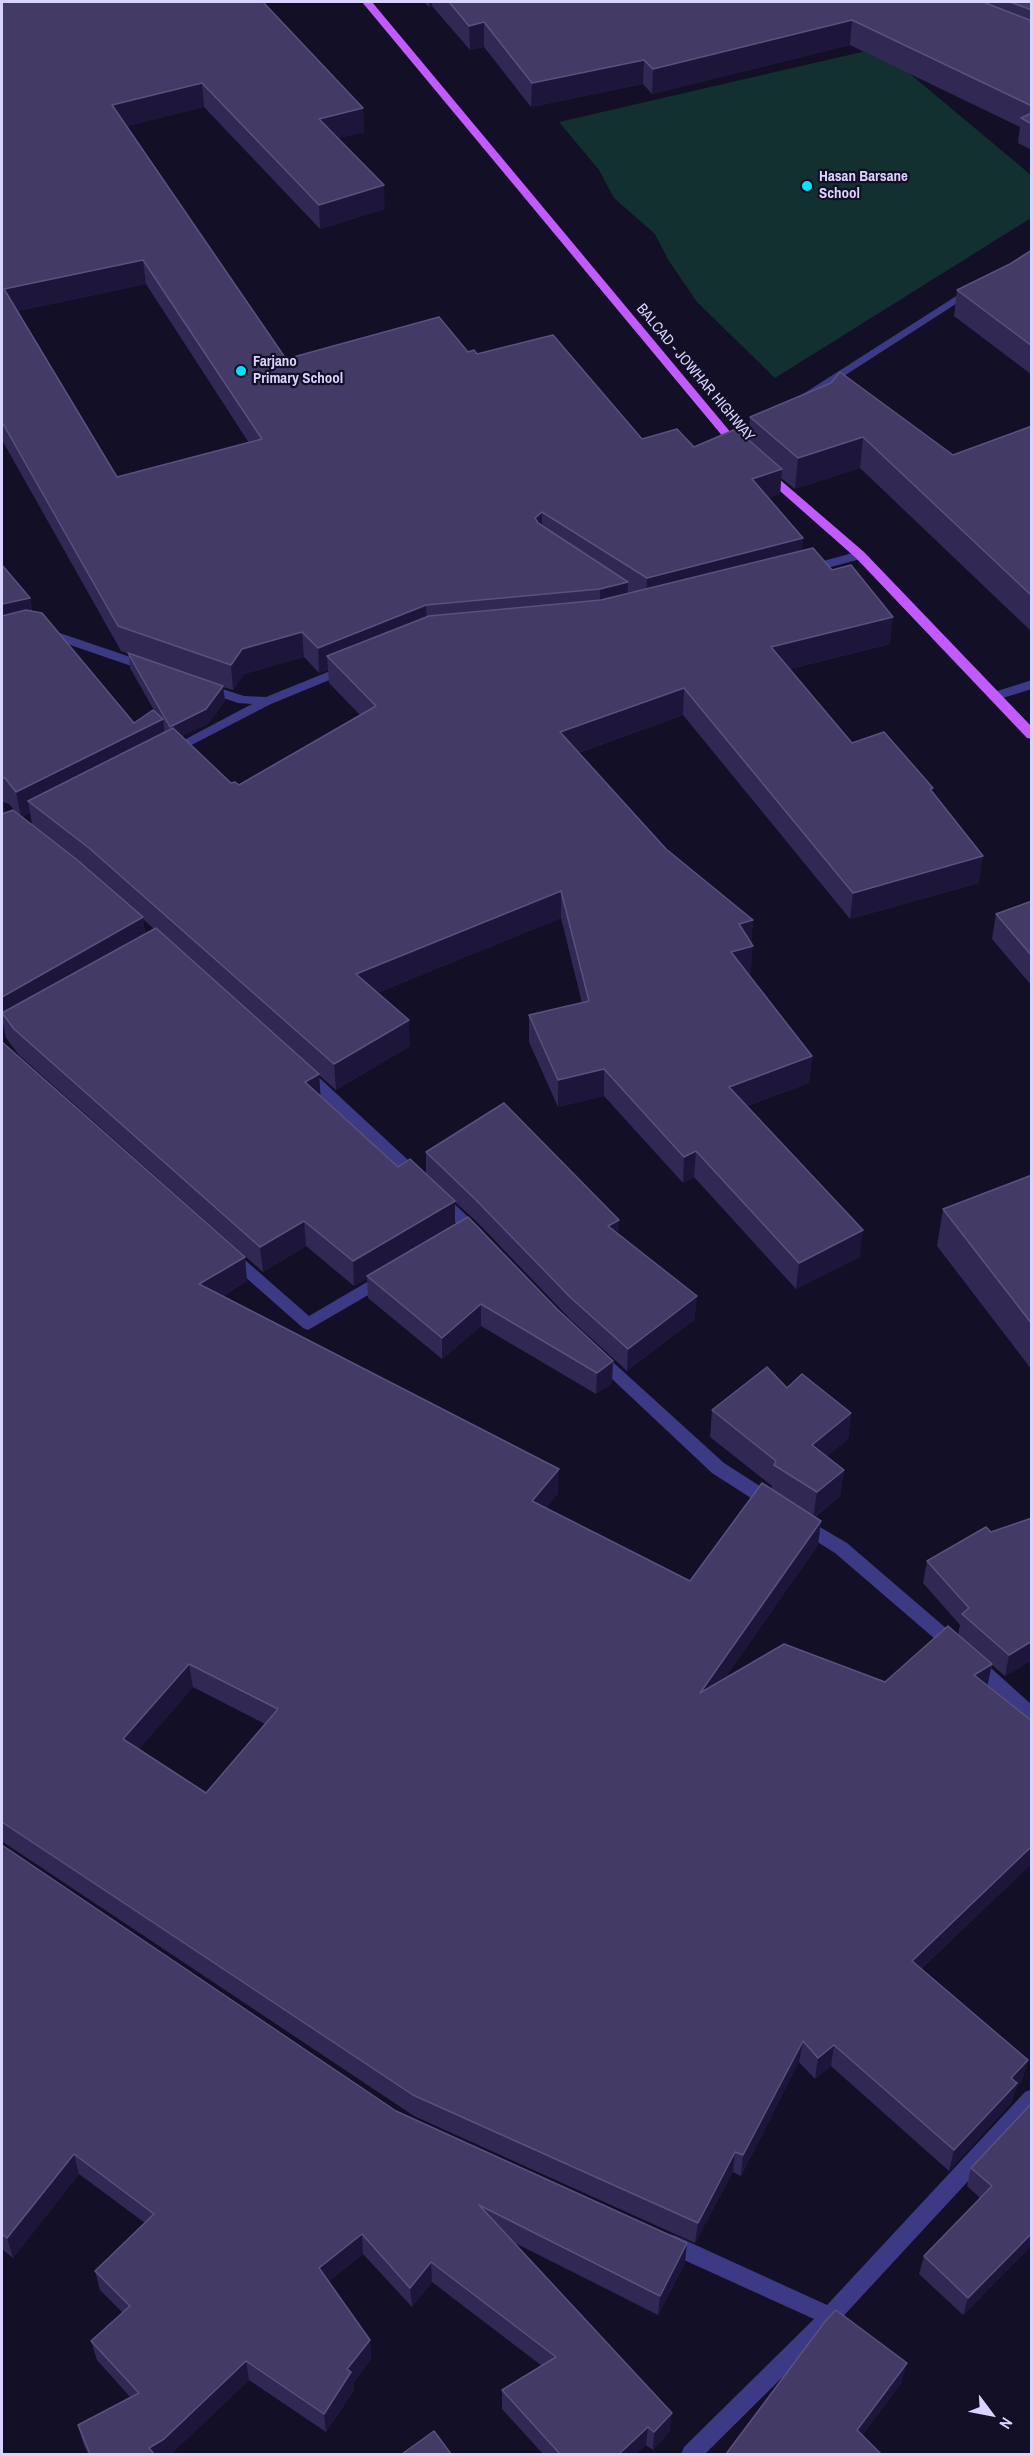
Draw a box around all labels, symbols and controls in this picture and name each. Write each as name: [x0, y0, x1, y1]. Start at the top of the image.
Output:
place label: Hasan Barsane School: [819, 168, 908, 203]
marker: Hasan Barsane School: [800, 179, 814, 193]
street label: BALCAD - JOWHAR HIGHWAY: [632, 300, 758, 446]
place label: Farjano Primary School: [253, 353, 343, 388]
marker: Farjano Primary School: [234, 364, 248, 378]
north arrow: [961, 2384, 1021, 2444]
text: N: [994, 2414, 1018, 2433]

